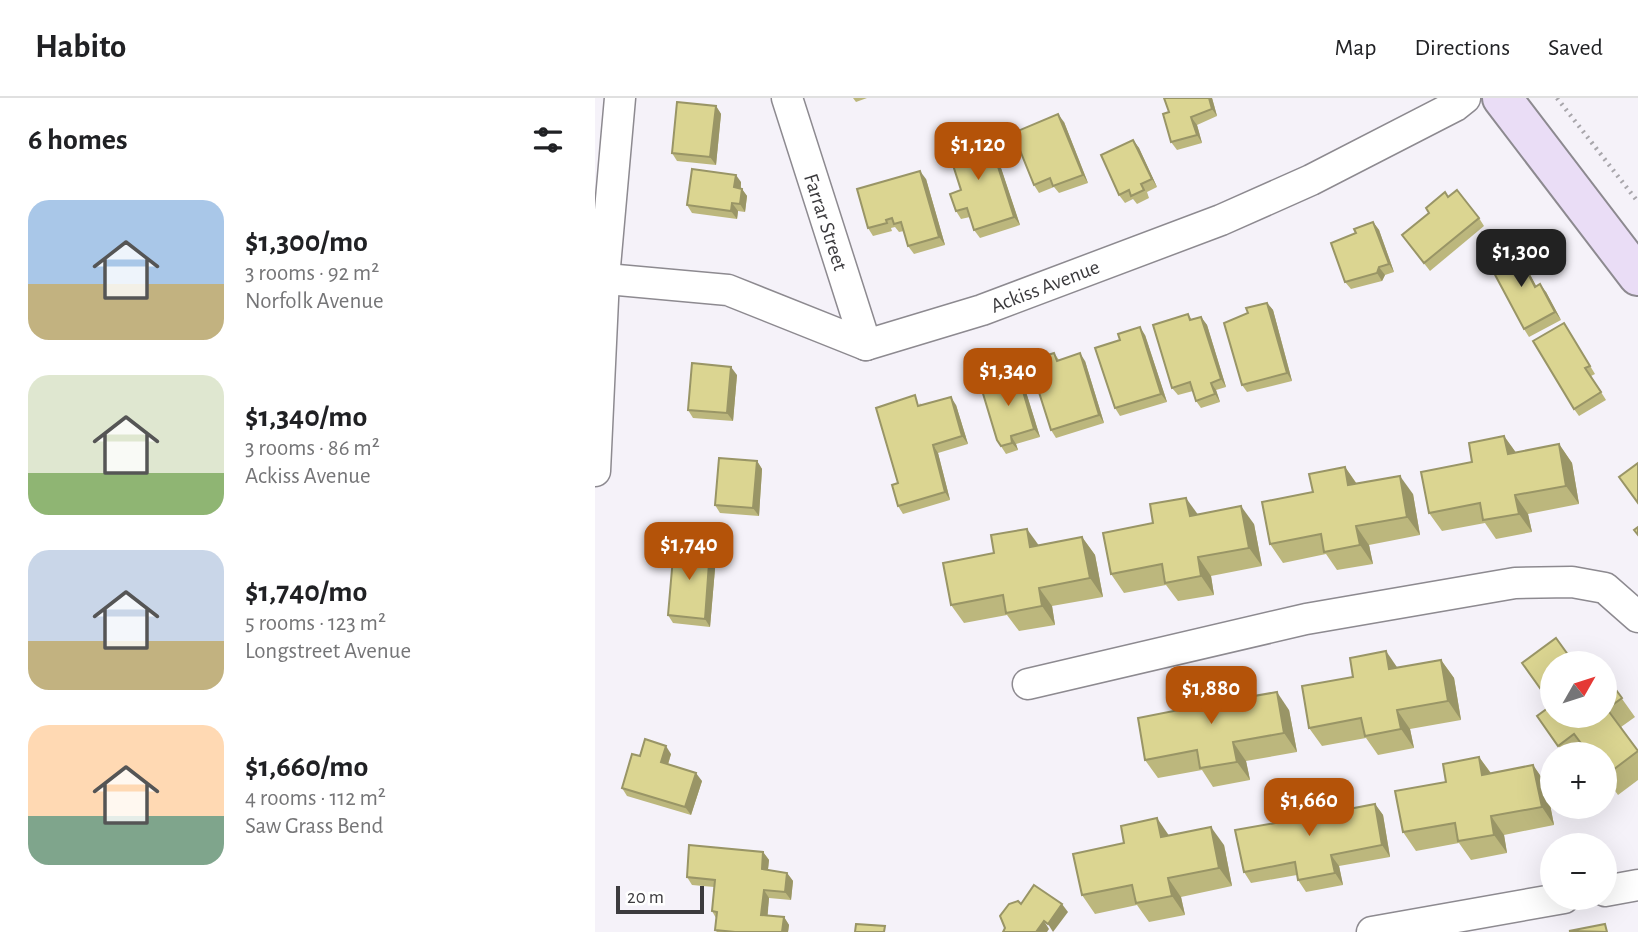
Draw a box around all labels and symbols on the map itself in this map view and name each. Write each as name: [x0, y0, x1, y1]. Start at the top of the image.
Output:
pin: $1,120: [921, 122, 1035, 182]
street label: Farrar Street: [800, 171, 851, 273]
pin: $1,300: [1464, 230, 1578, 289]
street label: Ackiss Avenue: [988, 256, 1102, 317]
pin: $1,340: [951, 348, 1065, 408]
pin: $1,740: [632, 522, 746, 582]
north arrow: [1540, 651, 1617, 728]
pin: $1,880: [1154, 666, 1268, 726]
pin: $1,660: [1252, 778, 1366, 838]
scale bar: [616, 883, 703, 915]

